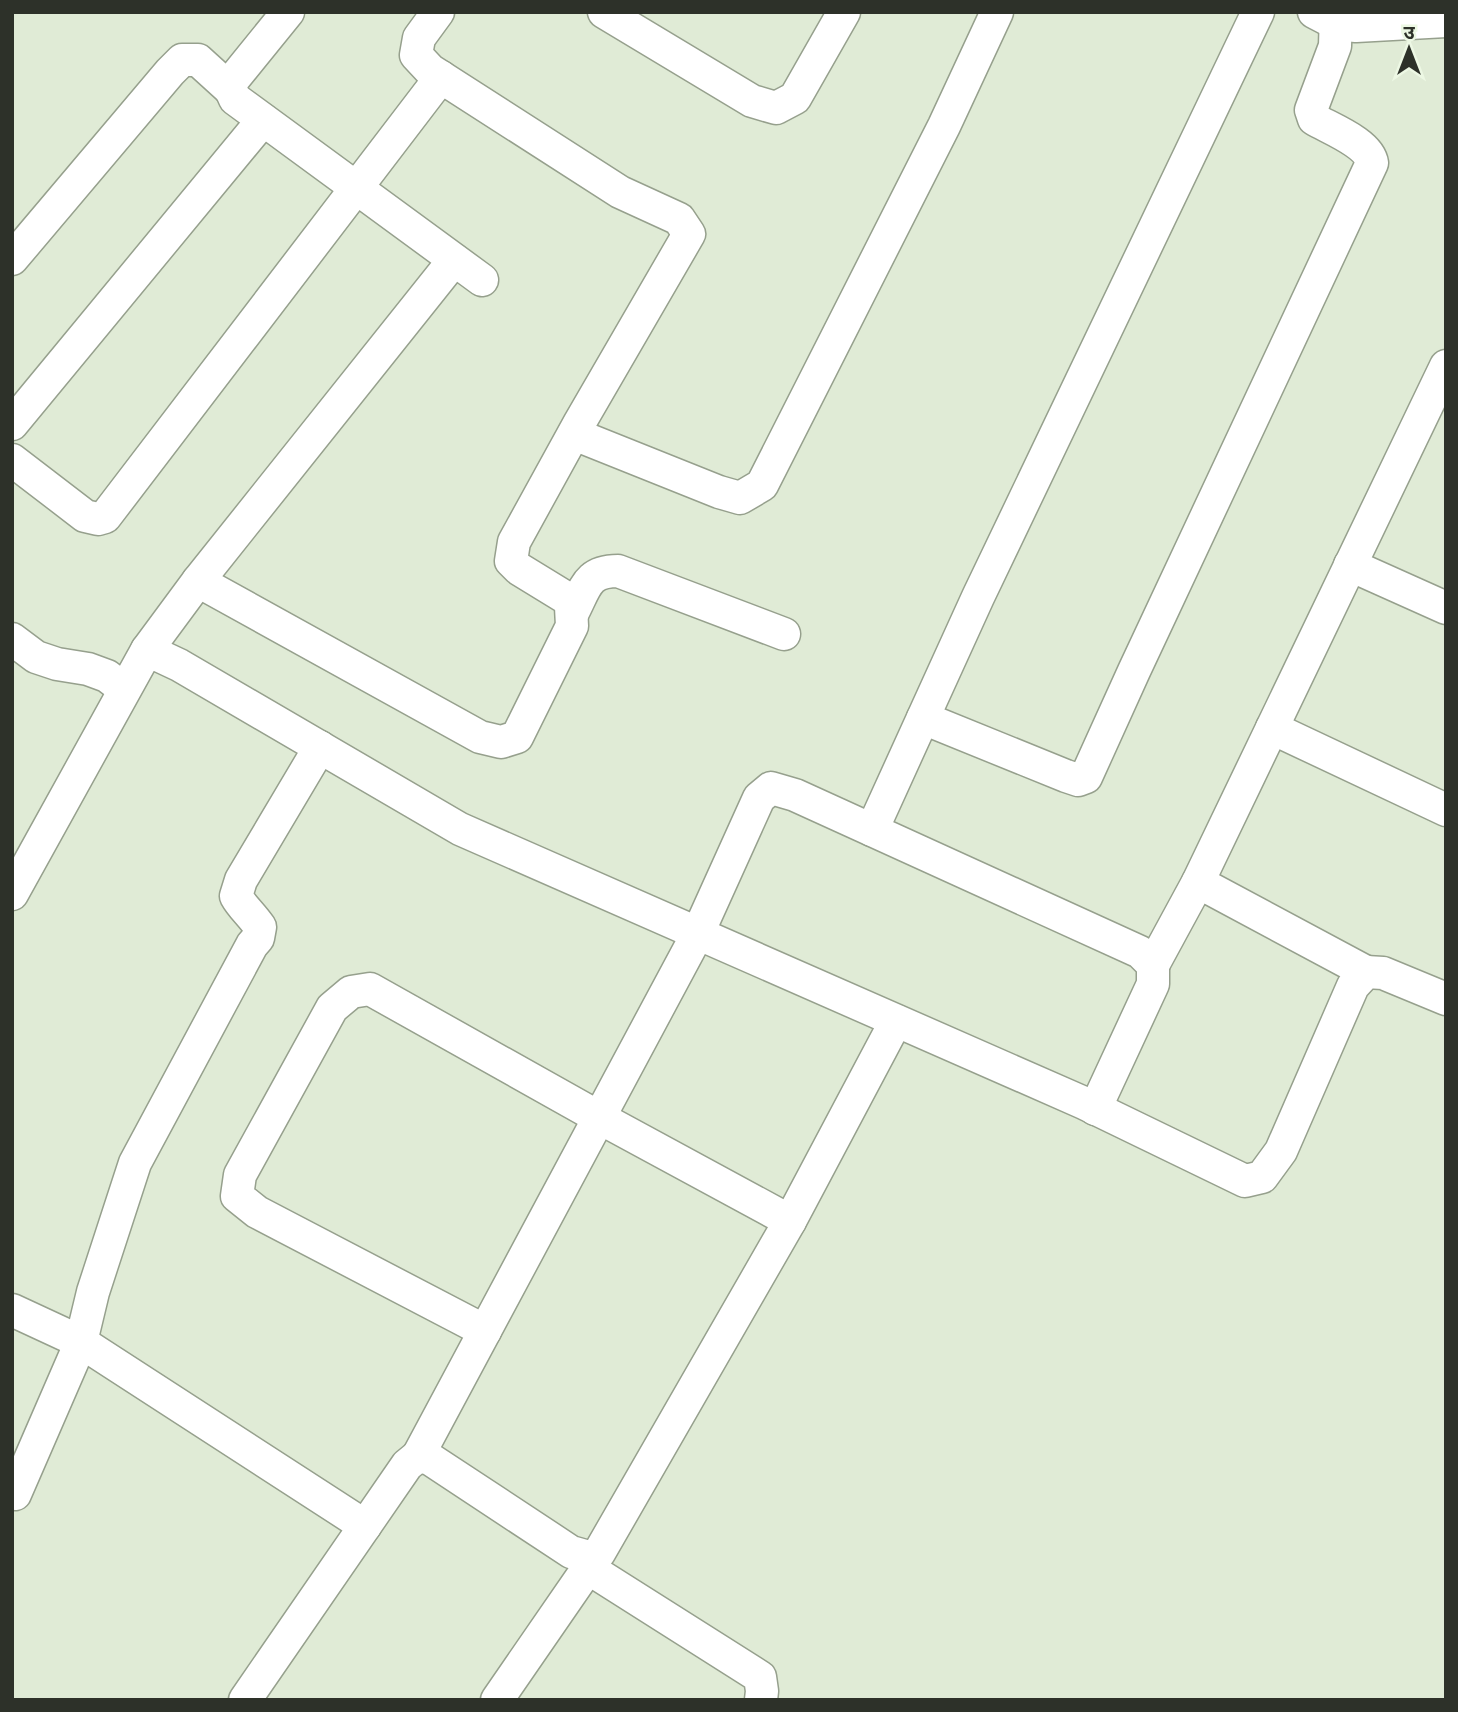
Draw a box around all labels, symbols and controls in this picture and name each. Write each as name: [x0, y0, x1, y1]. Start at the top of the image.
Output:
north arrow: [1374, 14, 1444, 84]
text: उ: [1403, 21, 1415, 44]

